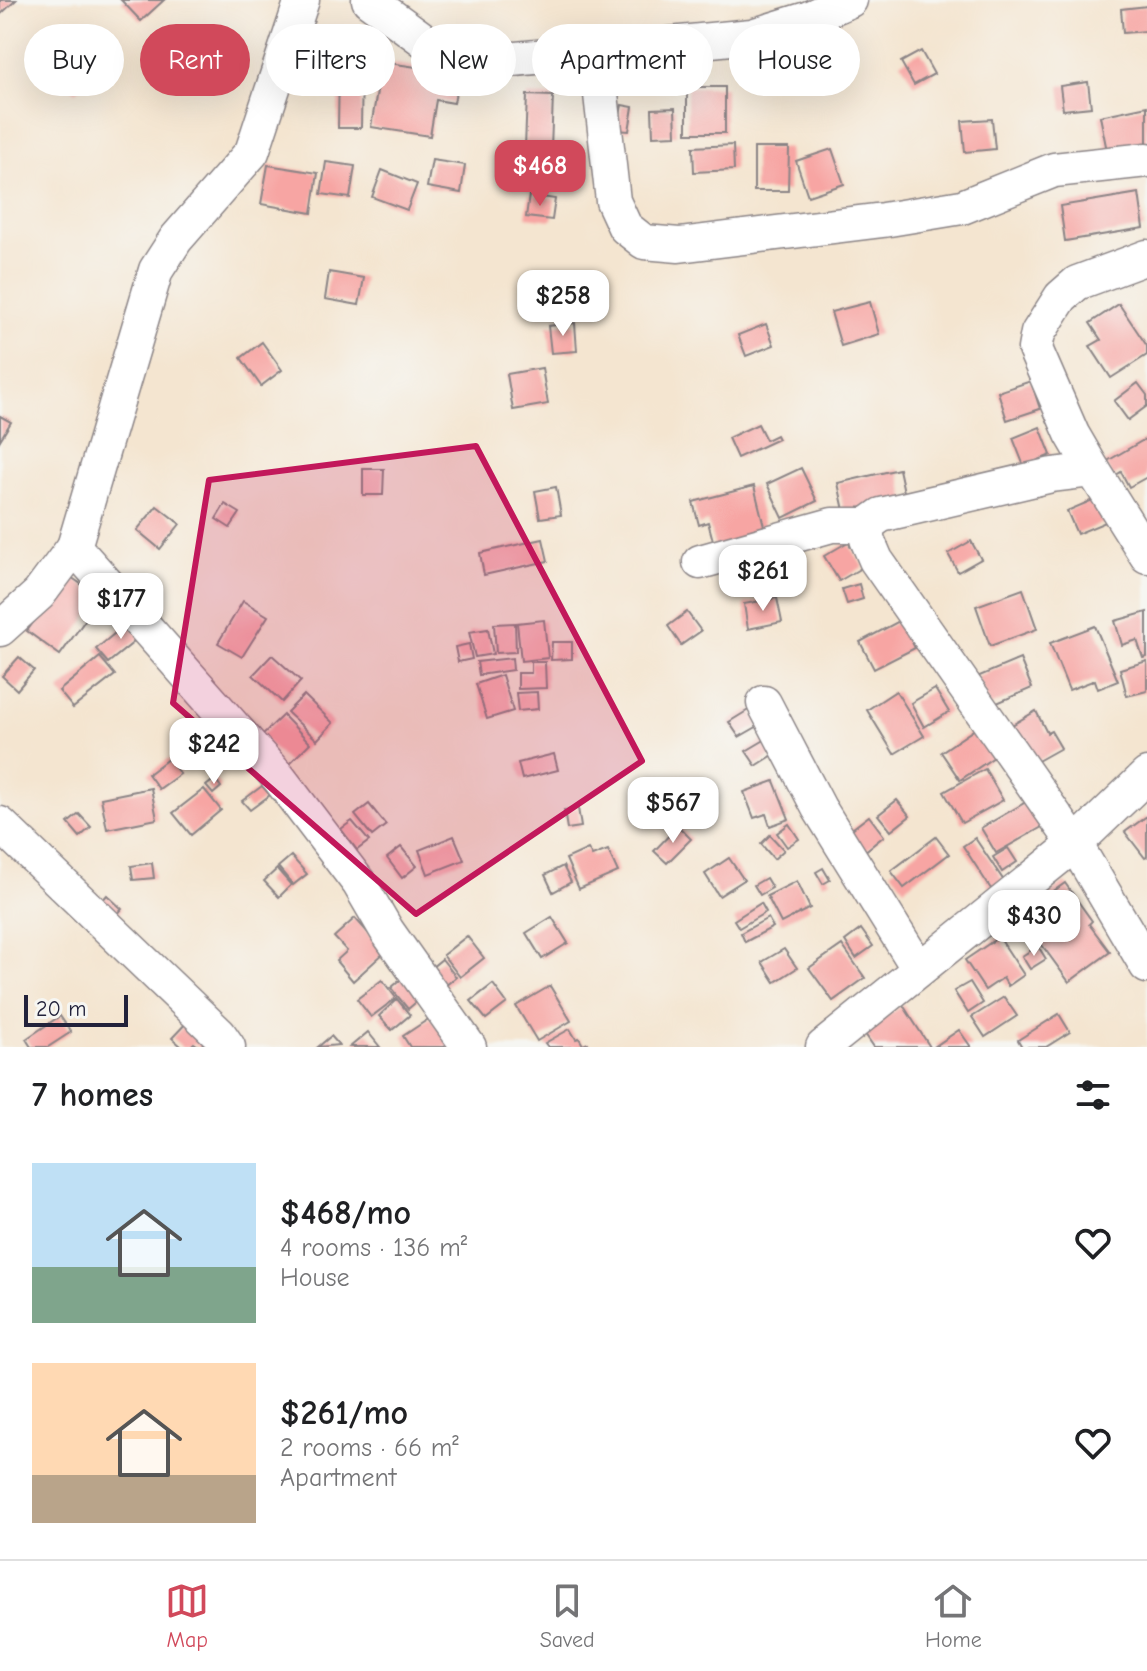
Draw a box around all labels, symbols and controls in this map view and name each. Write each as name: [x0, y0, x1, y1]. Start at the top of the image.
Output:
chip: Buy: [24, 24, 124, 96]
chip: Rent: [140, 24, 250, 96]
chip: Filters: [266, 24, 395, 96]
chip: New: [411, 24, 516, 96]
chip: Apartment: [532, 24, 713, 96]
chip: House: [729, 24, 860, 96]
pin: $468: [493, 140, 587, 208]
text: $468: [513, 151, 567, 181]
pin: $258: [516, 270, 610, 338]
text: $258: [535, 281, 591, 311]
pin: $261: [716, 545, 810, 613]
text: $261: [737, 556, 789, 586]
pin: $177: [74, 573, 168, 641]
text: $177: [96, 584, 146, 614]
pin: $242: [167, 718, 261, 786]
text: $242: [188, 729, 240, 759]
pin: $567: [626, 777, 720, 845]
text: $567: [646, 788, 700, 818]
pin: $430: [987, 890, 1081, 958]
text: $430: [1006, 901, 1062, 931]
scale bar: [24, 991, 128, 1027]
text: 20 m: [36, 996, 86, 1022]
icon: filters: [1071, 1073, 1115, 1117]
text: 7 homes: [32, 1075, 153, 1115]
text: $468/mo: [280, 1193, 411, 1233]
icon: home: [96, 1195, 192, 1291]
icon: heart: [1071, 1221, 1115, 1265]
text: 4 rooms · 136 m²: [280, 1233, 467, 1263]
text: House: [280, 1263, 350, 1293]
text: $261/mo: [280, 1393, 408, 1433]
icon: home: [96, 1395, 192, 1491]
icon: heart: [1071, 1421, 1115, 1465]
text: 2 rooms · 66 m²: [280, 1433, 459, 1463]
text: Apartment: [280, 1463, 396, 1493]
tab: Map: [165, 1579, 209, 1653]
tab: Saved: [540, 1579, 595, 1653]
tab: Home: [925, 1579, 982, 1653]

